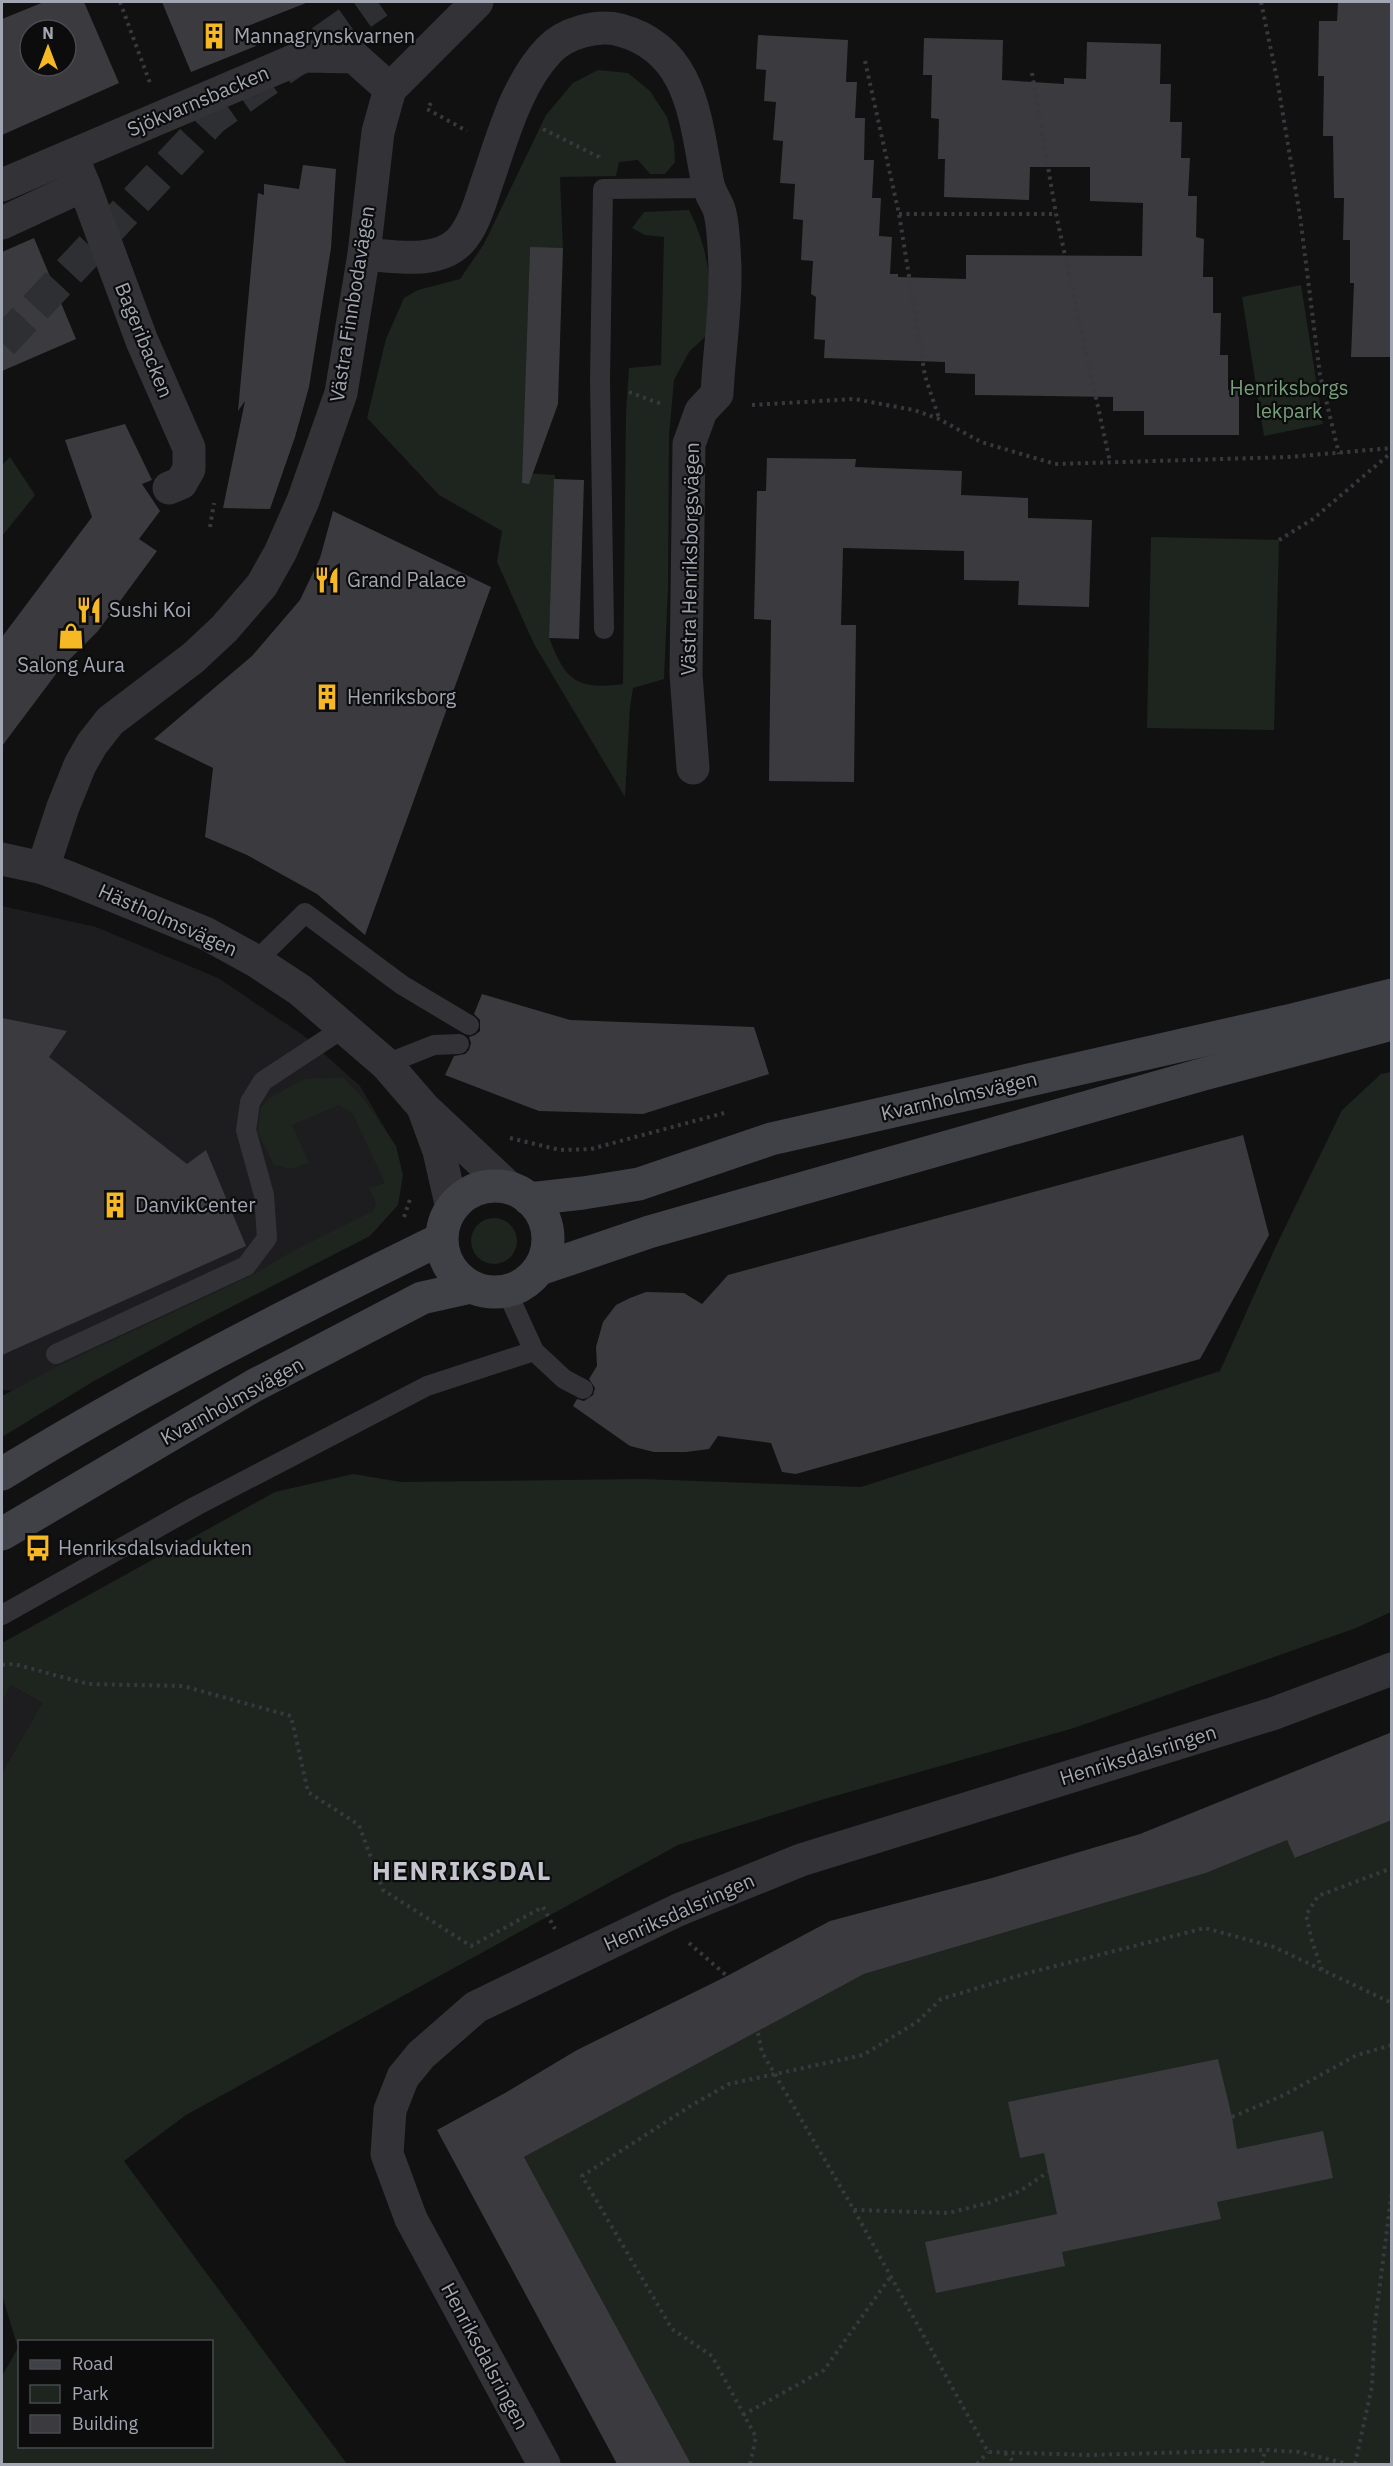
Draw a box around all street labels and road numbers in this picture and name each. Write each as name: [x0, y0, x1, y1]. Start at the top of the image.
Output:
street label: Sjökvarnsbacken: [123, 58, 273, 143]
street label: Västra Finnbodavägen: [323, 204, 380, 404]
street label: Bageribacken: [109, 278, 180, 402]
street label: Västra Henriksborgsvägen: [674, 442, 705, 676]
street label: Hästholmsvägen: [94, 877, 242, 962]
street label: Kvarnholmsvägen: [878, 1064, 1040, 1127]
street label: Kvarnholmsvägen: [155, 1350, 308, 1451]
street label: Henriksdalsringen: [1056, 1718, 1220, 1791]
street label: Henriksdalsringen: [599, 1866, 759, 1957]
street label: Henriksdalsringen: [435, 2278, 536, 2434]

